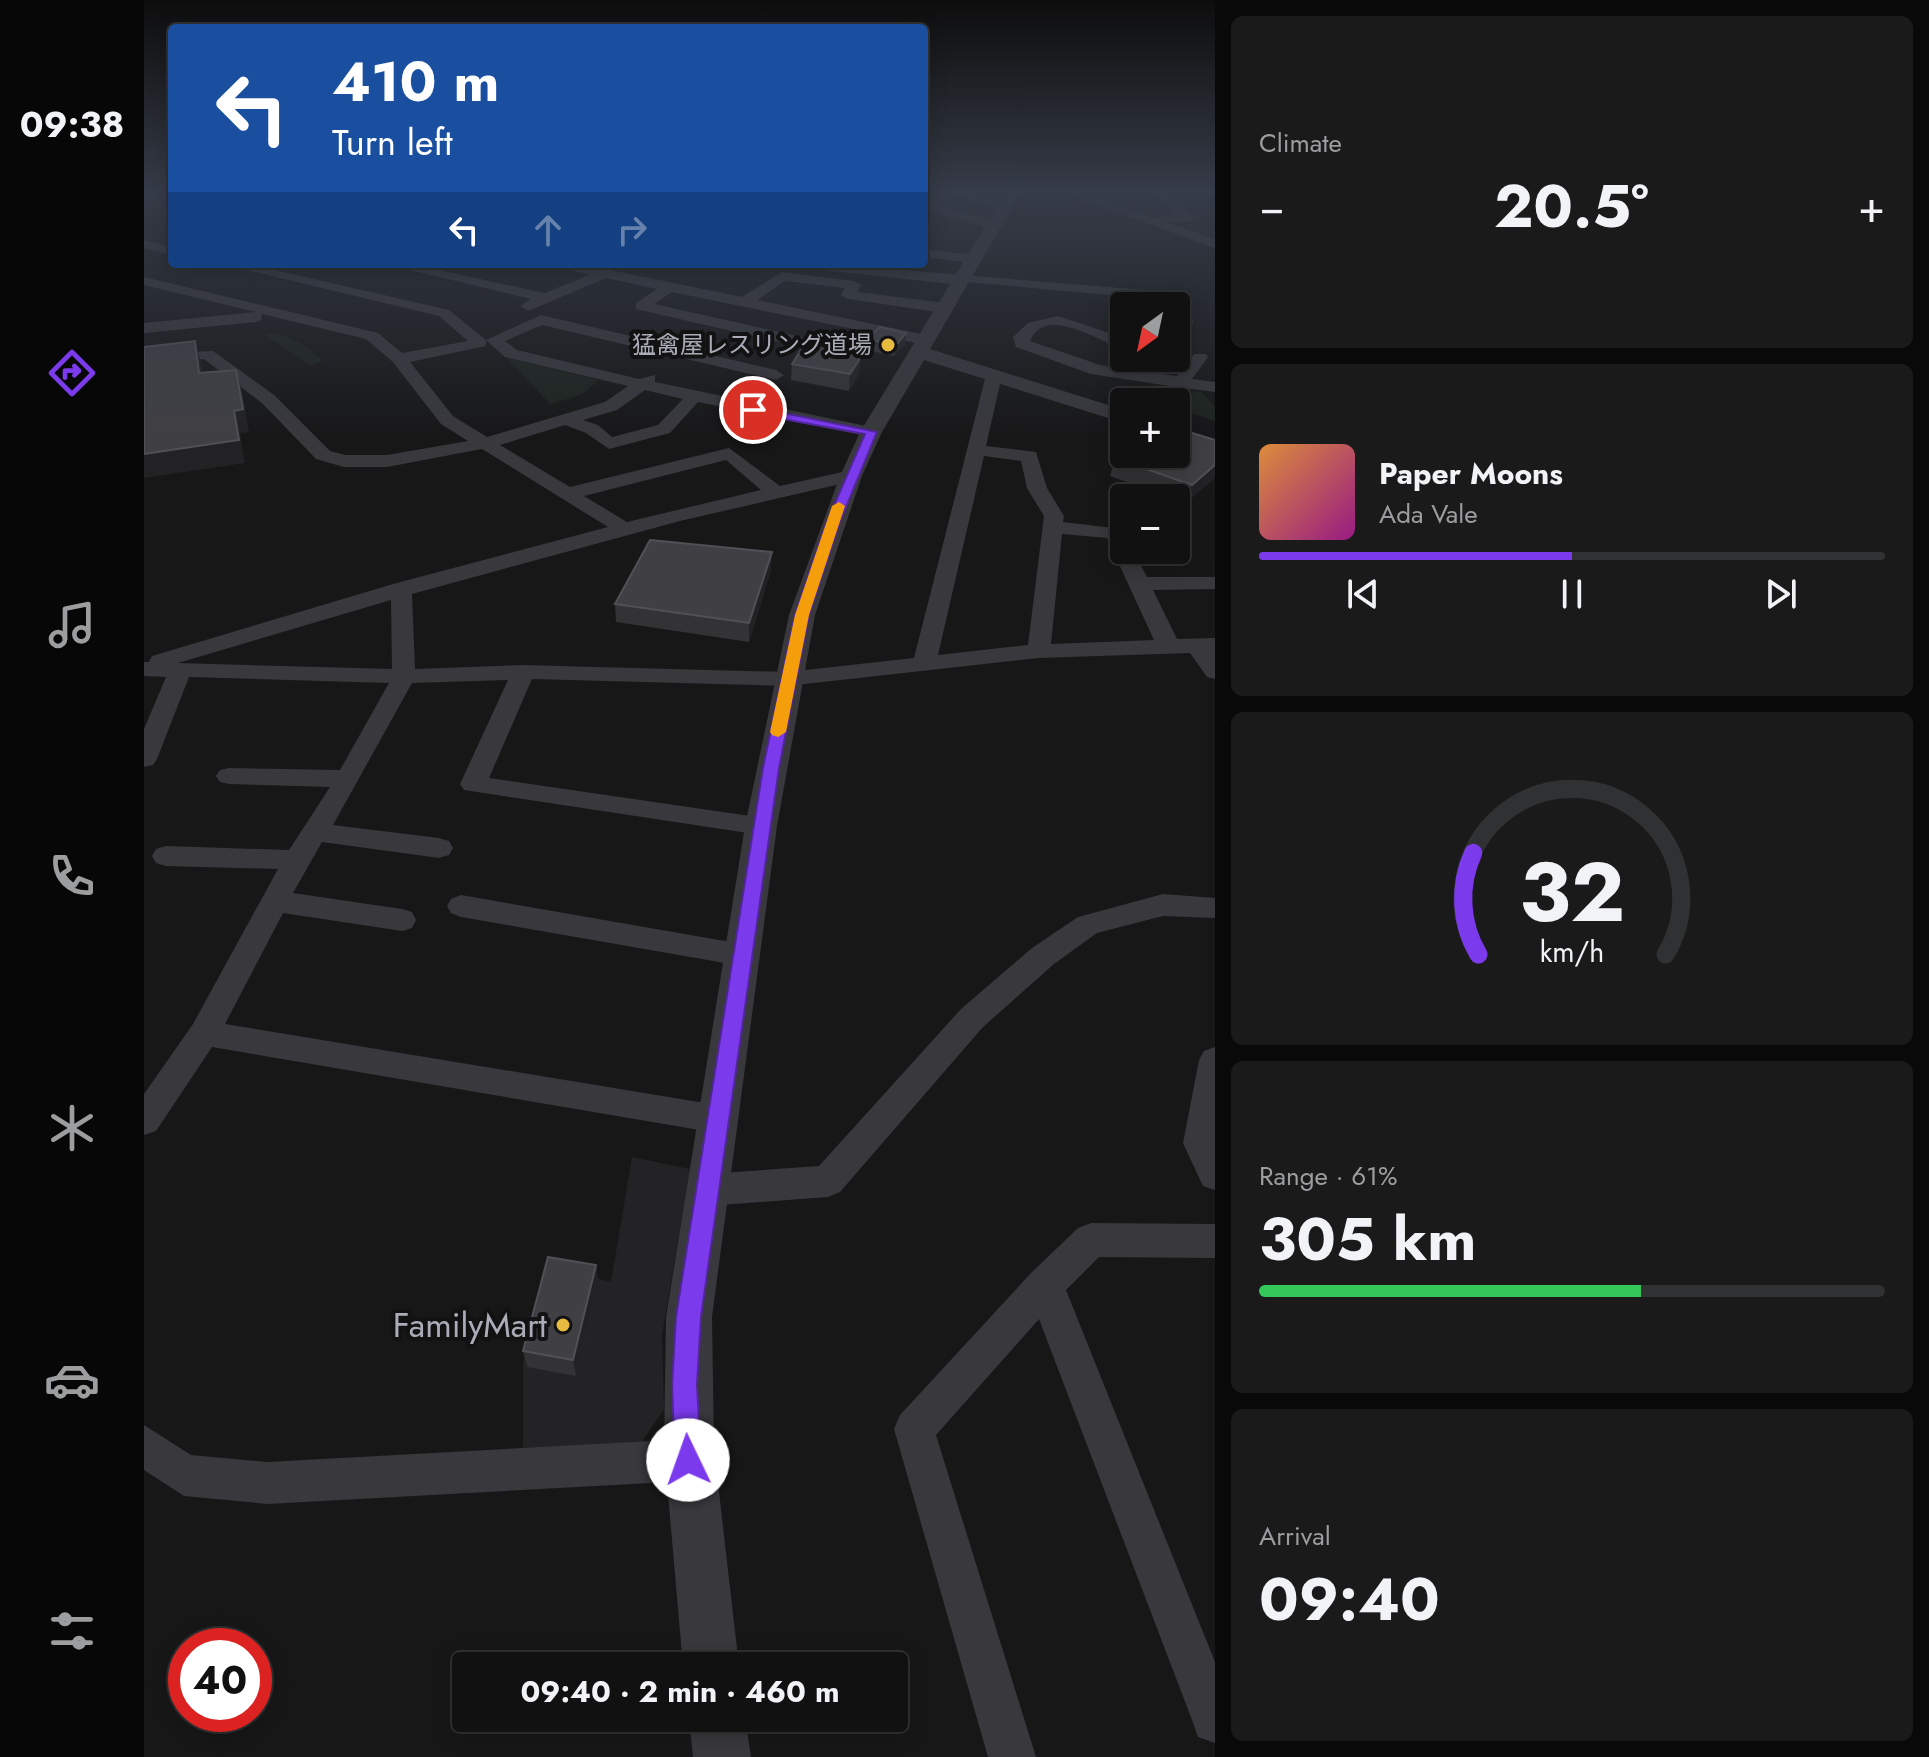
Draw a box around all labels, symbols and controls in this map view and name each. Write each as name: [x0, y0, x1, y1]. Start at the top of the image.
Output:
text: 410 m: [332, 41, 499, 122]
icon: left: [200, 56, 304, 160]
text: 09:38: [20, 98, 124, 150]
text: Turn left: [332, 116, 453, 168]
text: Climate: [1259, 124, 1342, 162]
text: 20.5°: [1494, 163, 1649, 250]
text: −: [1259, 175, 1285, 239]
text: +: [1858, 175, 1885, 239]
icon: left: [442, 208, 486, 252]
icon: ahead: [526, 208, 570, 252]
icon: right: [610, 208, 654, 252]
north arrow: [1110, 292, 1190, 372]
map controls: [1110, 292, 1190, 564]
place label: 猛禽屋レスリング道場: [632, 327, 872, 362]
marker: 猛禽屋レスリング道場: [879, 336, 897, 354]
icon: directions: [44, 345, 100, 401]
pin: [719, 376, 787, 444]
icon: arrive: [731, 388, 775, 432]
button: +: [1110, 388, 1190, 468]
text: Paper Moons: [1379, 452, 1563, 495]
button: −: [1110, 484, 1190, 564]
text: Ada Vale: [1379, 495, 1478, 533]
icon: previous: [1341, 572, 1385, 616]
icon: pause: [1550, 572, 1594, 616]
icon: next: [1759, 572, 1803, 616]
icon: music: [44, 597, 100, 653]
text: 32: [1519, 831, 1625, 951]
icon: phone: [44, 848, 100, 904]
text: km/h: [1540, 931, 1604, 973]
icon: climate: [44, 1100, 100, 1156]
text: Range · 61%: [1259, 1157, 1398, 1195]
text: 305 km: [1259, 1196, 1477, 1283]
place label: FamilyMart: [393, 1301, 547, 1350]
marker: FamilyMart: [554, 1316, 572, 1334]
icon: car: [44, 1352, 100, 1408]
position arrow: [646, 1418, 730, 1502]
text: Arrival: [1259, 1517, 1331, 1555]
text: 09:40: [1259, 1556, 1440, 1643]
icon: filters: [44, 1603, 100, 1659]
speed limit sign: 40: [168, 1628, 272, 1732]
text: 09:40 · 2 min · 460 m: [521, 1670, 840, 1713]

